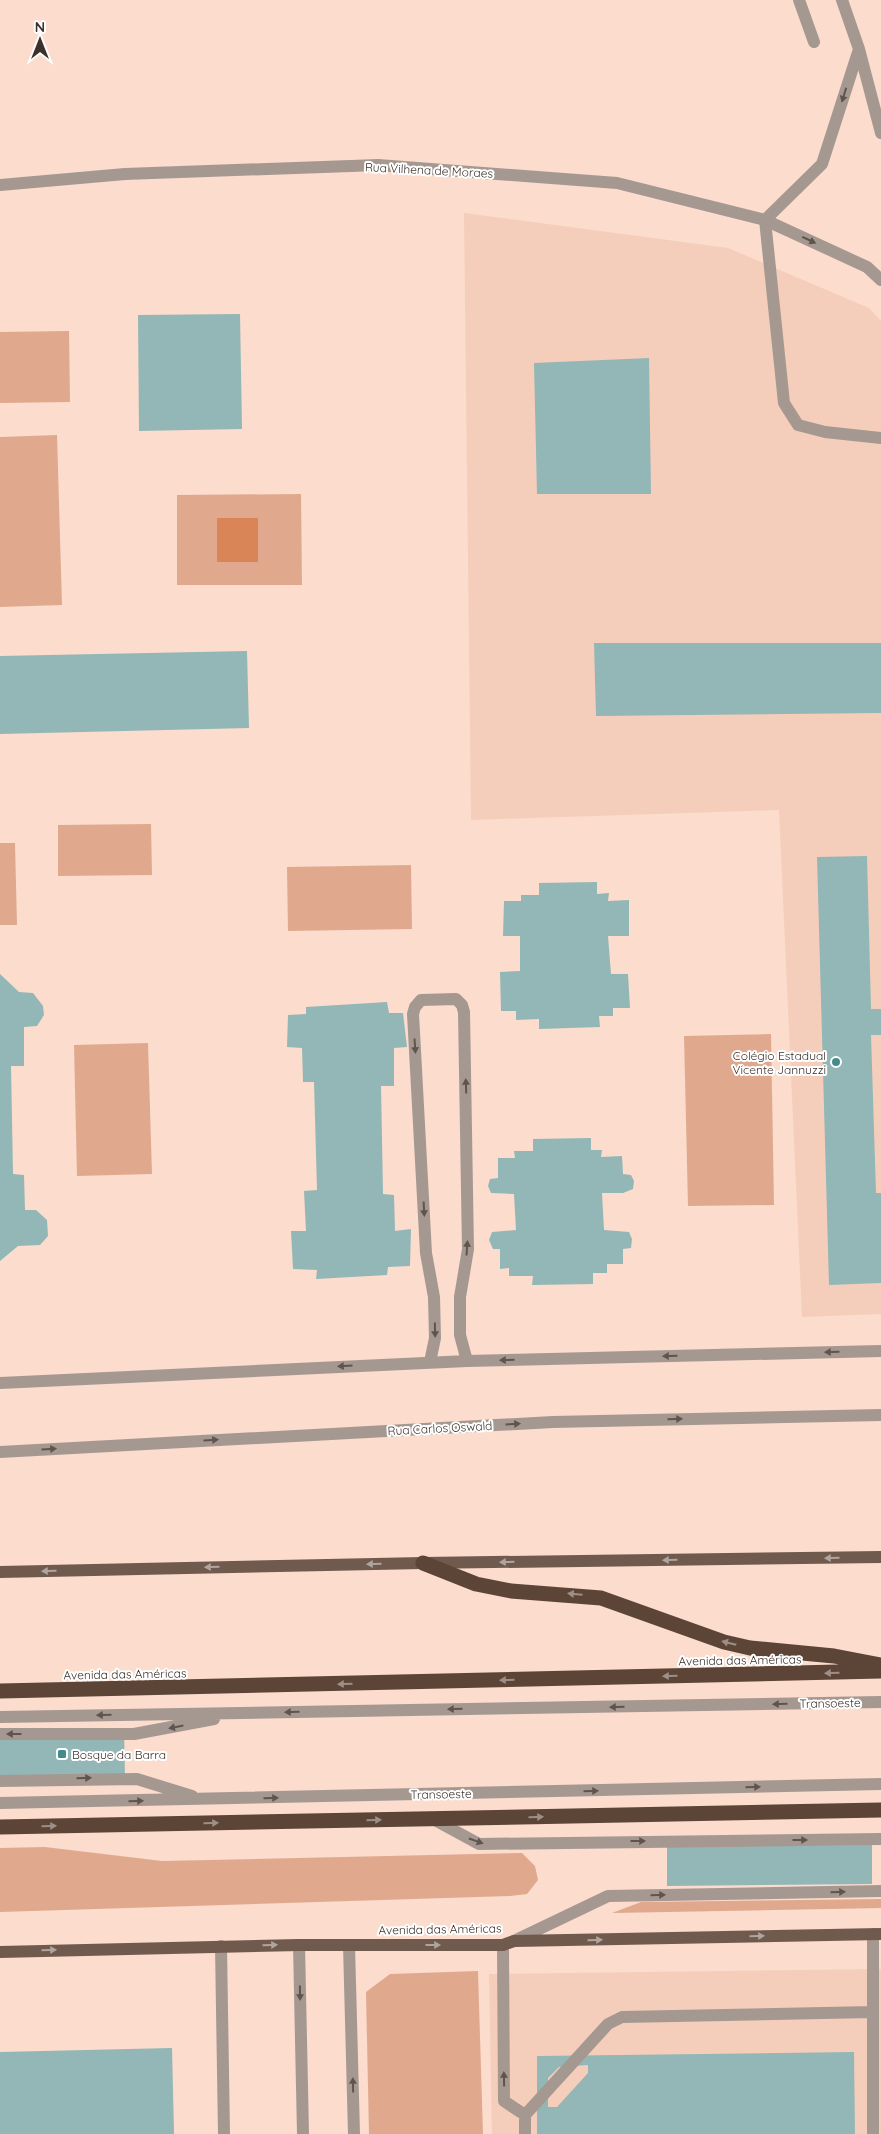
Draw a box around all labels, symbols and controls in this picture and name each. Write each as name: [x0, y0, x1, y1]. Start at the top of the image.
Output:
north arrow: [15, 15, 65, 65]
text: N: [35, 18, 45, 36]
one-way arrow: [839, 88, 847, 103]
street label: Rua Vilhena de Moraes: [365, 159, 494, 181]
one-way arrow: [802, 237, 816, 245]
one-way arrow: [412, 1039, 420, 1055]
place label: Colégio Estadual Vicente Jannuzzi: [733, 1048, 826, 1077]
marker: Colégio Estadual Vicente Jannuzzi: [830, 1056, 842, 1068]
one-way arrow: [461, 1078, 469, 1094]
one-way arrow: [421, 1201, 429, 1217]
one-way arrow: [464, 1240, 472, 1256]
one-way arrow: [431, 1322, 439, 1338]
one-way arrow: [824, 1348, 840, 1356]
one-way arrow: [662, 1352, 678, 1360]
one-way arrow: [499, 1356, 515, 1364]
one-way arrow: [337, 1363, 353, 1371]
one-way arrow: [668, 1415, 684, 1423]
street label: Rua Carlos Oswald: [387, 1418, 493, 1438]
one-way arrow: [505, 1419, 521, 1427]
one-way arrow: [203, 1436, 219, 1444]
one-way arrow: [41, 1445, 57, 1453]
one-way arrow: [824, 1554, 840, 1562]
one-way arrow: [662, 1556, 678, 1564]
one-way arrow: [499, 1558, 515, 1566]
one-way arrow: [366, 1560, 382, 1568]
one-way arrow: [203, 1564, 219, 1572]
one-way arrow: [41, 1567, 57, 1575]
one-way arrow: [566, 1590, 582, 1598]
one-way arrow: [722, 1639, 737, 1647]
street label: Avenida das Américas: [678, 1651, 802, 1669]
street label: Avenida das Américas: [63, 1665, 187, 1683]
one-way arrow: [824, 1669, 840, 1677]
one-way arrow: [662, 1673, 678, 1681]
one-way arrow: [499, 1677, 515, 1685]
one-way arrow: [337, 1680, 353, 1688]
street label: Transoeste: [799, 1695, 861, 1711]
one-way arrow: [772, 1700, 788, 1708]
one-way arrow: [609, 1703, 625, 1711]
one-way arrow: [447, 1705, 463, 1713]
one-way arrow: [284, 1708, 300, 1716]
one-way arrow: [96, 1711, 112, 1719]
one-way arrow: [168, 1723, 183, 1731]
one-way arrow: [6, 1730, 22, 1738]
place label: Bosque da Barra: [72, 1747, 166, 1762]
marker: Bosque da Barra: [56, 1748, 68, 1760]
one-way arrow: [76, 1774, 92, 1782]
one-way arrow: [746, 1783, 762, 1791]
street label: Transoeste: [410, 1786, 472, 1802]
one-way arrow: [583, 1787, 599, 1795]
one-way arrow: [263, 1794, 279, 1802]
one-way arrow: [128, 1796, 144, 1804]
one-way arrow: [528, 1813, 544, 1821]
one-way arrow: [366, 1816, 382, 1824]
one-way arrow: [203, 1819, 219, 1827]
one-way arrow: [41, 1822, 57, 1830]
one-way arrow: [793, 1836, 809, 1844]
one-way arrow: [469, 1837, 484, 1845]
one-way arrow: [630, 1837, 646, 1845]
one-way arrow: [830, 1888, 846, 1896]
one-way arrow: [650, 1891, 666, 1899]
street label: Avenida das Américas: [378, 1920, 502, 1938]
one-way arrow: [749, 1932, 765, 1940]
one-way arrow: [587, 1935, 603, 1943]
one-way arrow: [262, 1941, 278, 1949]
one-way arrow: [425, 1941, 441, 1949]
one-way arrow: [41, 1946, 57, 1954]
one-way arrow: [296, 1986, 304, 2002]
one-way arrow: [500, 2070, 508, 2086]
one-way arrow: [348, 2077, 356, 2093]

